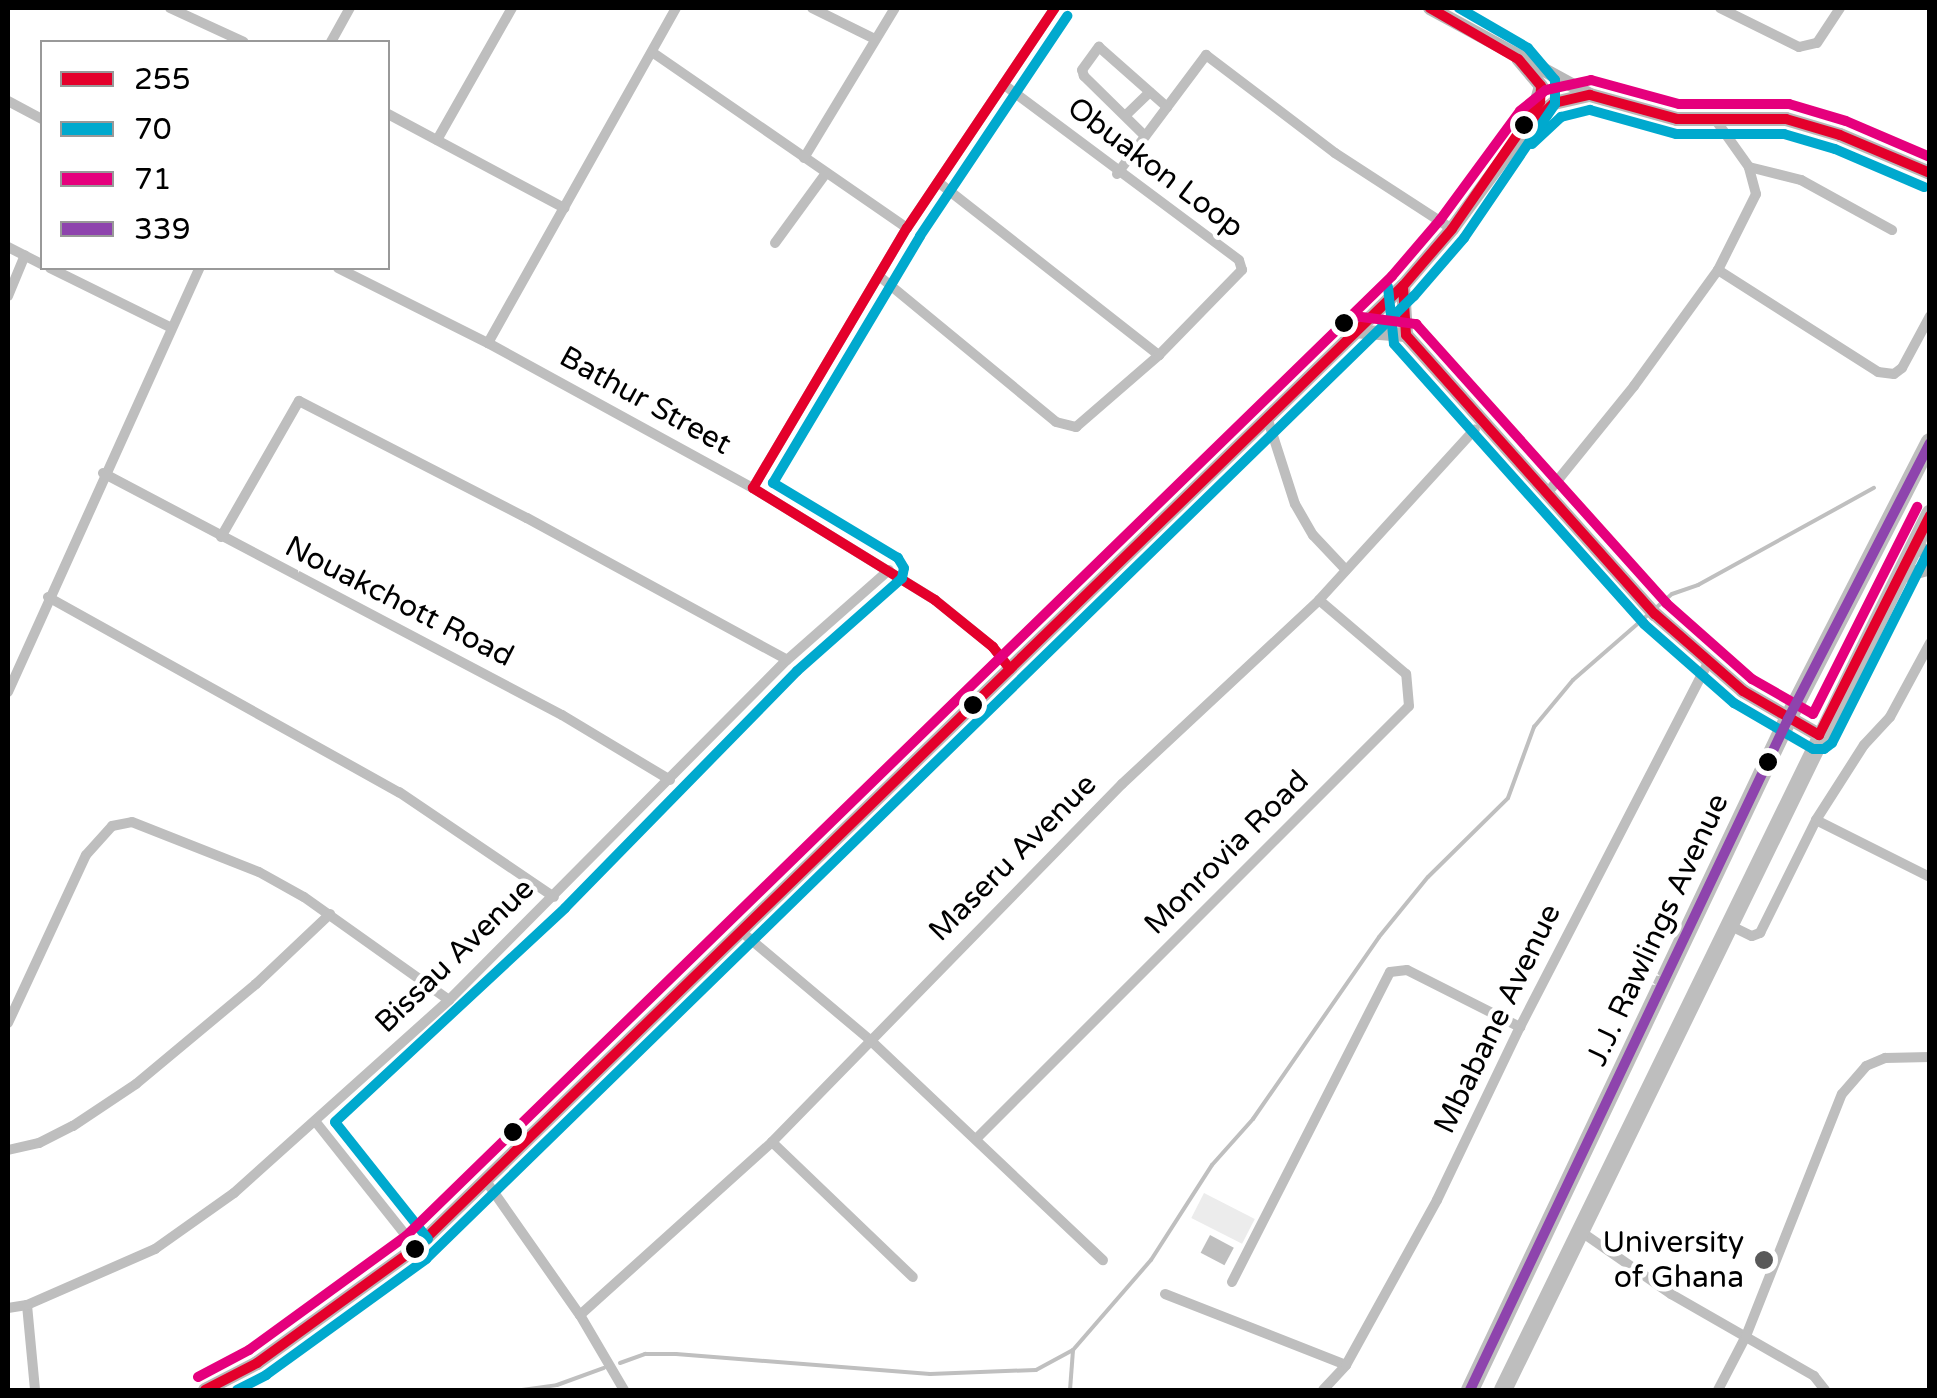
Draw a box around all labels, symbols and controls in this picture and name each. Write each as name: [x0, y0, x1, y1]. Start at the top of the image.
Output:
legend: [40, 40, 390, 270]
text: 255: [134, 61, 191, 98]
street label: Obuakon Loop: [1060, 90, 1250, 246]
text: 70: [134, 111, 172, 148]
unlabelled marker: [1514, 115, 1534, 135]
text: 71: [134, 161, 172, 198]
text: 339: [134, 211, 191, 248]
unlabelled marker: [1334, 313, 1354, 333]
street label: Bathur Street: [553, 339, 737, 463]
street label: Nouakchott Road: [279, 529, 519, 675]
unlabelled marker: [963, 695, 983, 715]
unlabelled marker: [1758, 752, 1778, 772]
street label: Monrovia Road: [1137, 763, 1317, 943]
street label: Maseru Avenue: [922, 767, 1104, 949]
street label: J.J. Rawlings Avenue: [1579, 788, 1737, 1072]
street label: Bissau Avenue: [368, 871, 542, 1041]
street label: Mbabane Avenue: [1427, 898, 1569, 1140]
unlabelled marker: [503, 1122, 523, 1142]
place label: University of Ghana: [1603, 1225, 1744, 1296]
unlabelled marker: [405, 1239, 425, 1259]
marker: University of Ghana: [1753, 1249, 1775, 1271]

